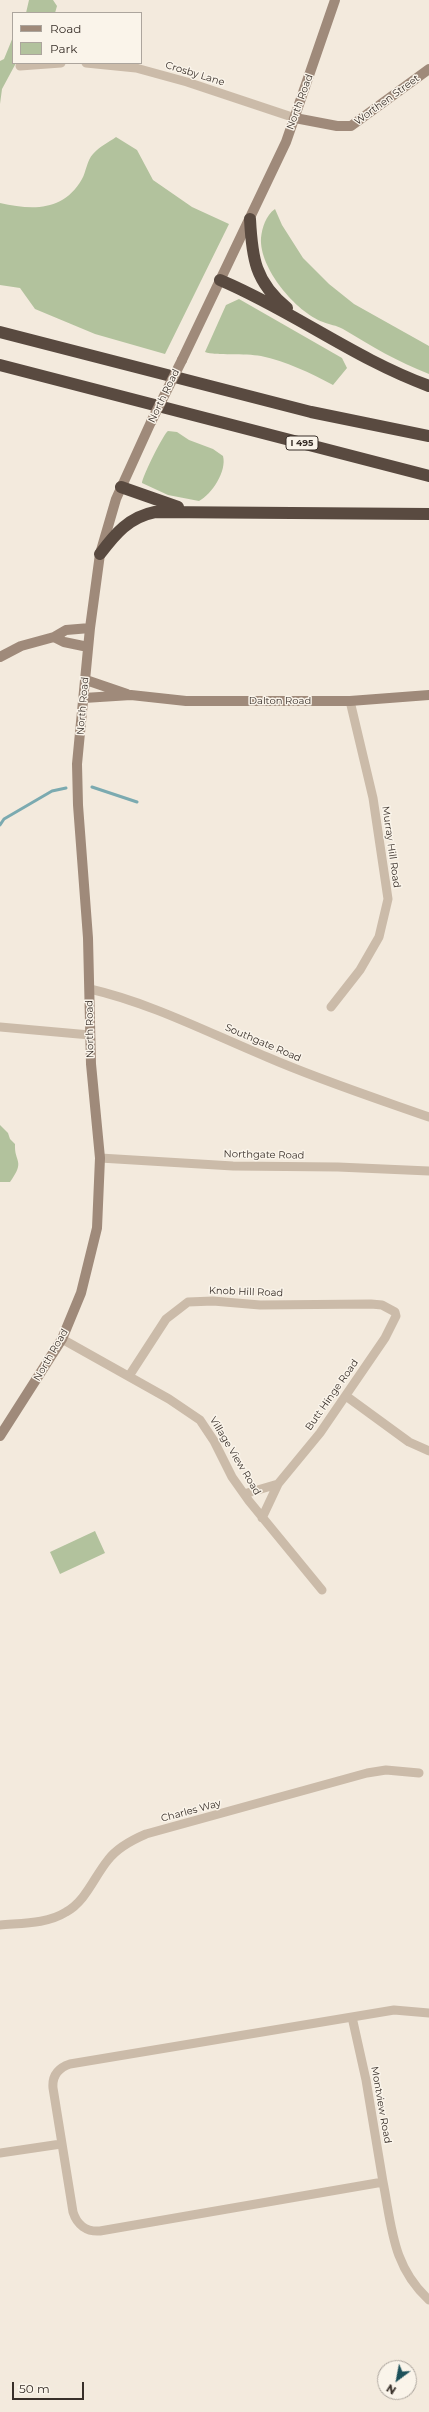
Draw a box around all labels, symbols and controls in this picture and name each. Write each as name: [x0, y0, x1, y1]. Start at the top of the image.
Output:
legend: [12, 12, 142, 64]
text: Road: [50, 21, 81, 36]
text: Park: [50, 41, 77, 56]
street label: Crosby Lane: [164, 59, 226, 89]
street label: Worthen Street: [352, 72, 422, 128]
street label: North Road: [284, 73, 316, 131]
street label: North Road: [146, 367, 182, 425]
road number: I 495: [286, 436, 318, 450]
street label: North Road: [74, 677, 92, 735]
street label: Dalton Road: [249, 695, 311, 707]
street label: Murray Hill Road: [379, 805, 403, 889]
street label: North Road: [83, 1000, 97, 1058]
street label: Southgate Road: [223, 1022, 303, 1064]
street label: Northgate Road: [223, 1148, 305, 1162]
street label: Knob Hill Road: [209, 1285, 283, 1299]
street label: North Road: [31, 1327, 71, 1383]
street label: Butt Hinge Road: [303, 1357, 361, 1433]
street label: Village View Road: [207, 1415, 263, 1497]
street label: Charles Way: [160, 1797, 222, 1825]
street label: Montview Road: [368, 2065, 394, 2145]
north arrow: [377, 2360, 417, 2400]
scale bar: [14, 2374, 86, 2400]
text: 50 m: [19, 2381, 50, 2396]
text: N: [384, 2381, 399, 2398]

